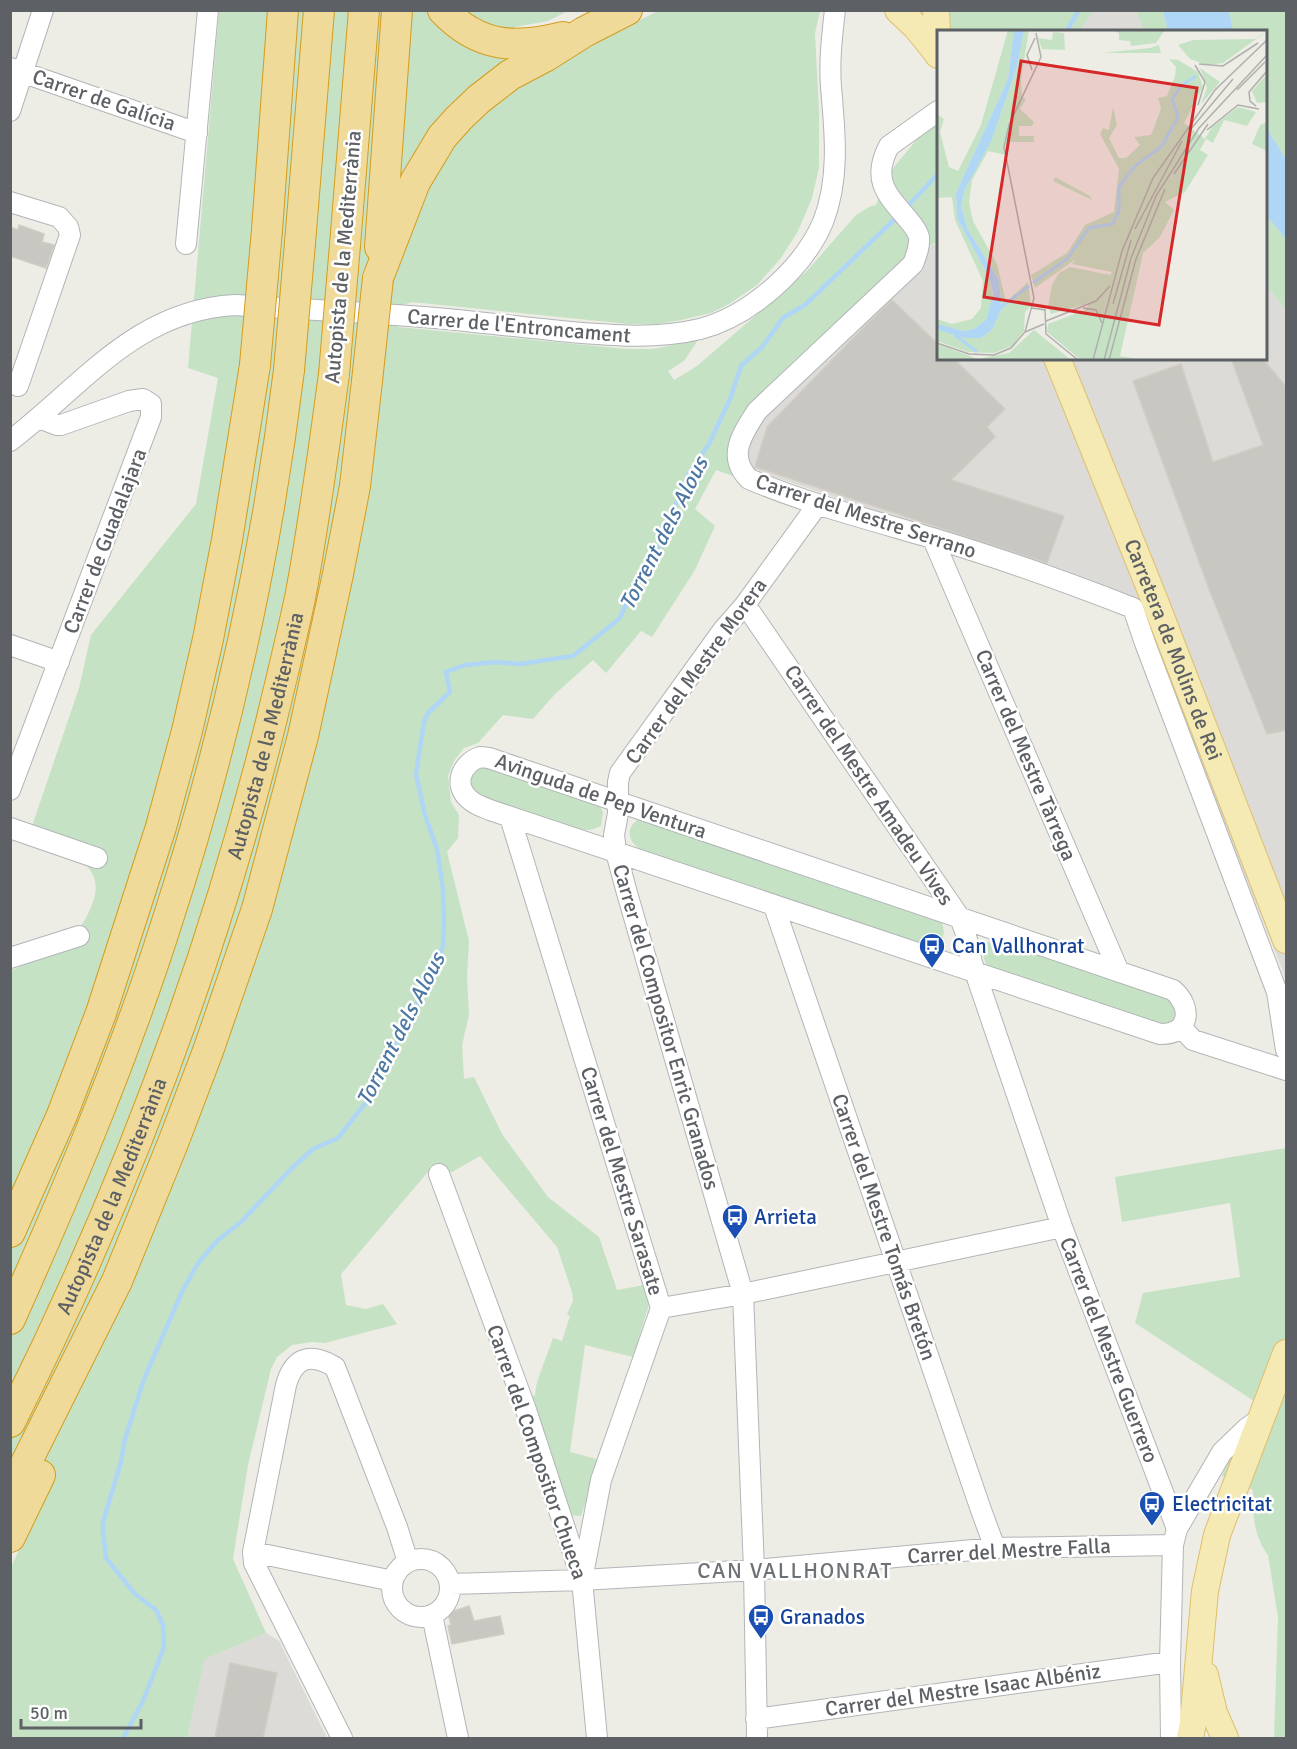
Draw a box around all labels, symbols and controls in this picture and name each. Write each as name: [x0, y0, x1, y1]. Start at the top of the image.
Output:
inset map: [937, 30, 1267, 360]
street label: Carrer de Galícia: [29, 63, 179, 137]
street label: Autopista de la Mediterrània: [319, 129, 367, 385]
street label: Carrer de l'Entroncament: [406, 303, 632, 349]
street label: Carrer de Guadalajara: [58, 445, 152, 637]
water label: Torrent dels Alous: [613, 450, 715, 614]
street label: Carrer del Mestre Serrano: [752, 468, 980, 564]
street label: Carretera de Molins de Rei: [1118, 535, 1228, 764]
street label: Carrer del Mestre Morera: [620, 573, 772, 769]
street label: Autopista de la Mediterrània: [221, 610, 310, 862]
street label: Carrer del Mestre Tàrrega: [970, 645, 1082, 865]
street label: Carrer del Mestre Amadeu Vives: [779, 660, 959, 910]
street label: Avinguda de Pep Ventura: [492, 748, 710, 844]
street label: Carrer del Compositor Enric Granados: [607, 861, 725, 1193]
bus stop icon: Can Vallhonrat: [917, 931, 947, 969]
place label: Can Vallhonrat: [952, 933, 1084, 959]
water label: Torrent dels Alous: [350, 946, 452, 1110]
street label: Carrer del Mestre Sarasate: [575, 1063, 669, 1299]
street label: Autopista de la Mediterrània: [51, 1074, 173, 1319]
street label: Carrer del Mestre Tomás Bretón: [826, 1090, 942, 1364]
bus stop icon: Arrieta: [720, 1202, 750, 1240]
place label: Arrieta: [754, 1204, 817, 1230]
street label: Carrer del Mestre Guerrero: [1054, 1234, 1164, 1466]
street label: Carrer del Compositor Chueca: [481, 1321, 593, 1583]
bus stop icon: Electricitat: [1137, 1489, 1167, 1527]
place label: Electricitat: [1172, 1491, 1272, 1517]
street label: Carrer del Mestre Falla: [907, 1533, 1111, 1569]
district label: CAN VALLHONRAT: [697, 1557, 893, 1584]
bus stop icon: Granados: [746, 1602, 776, 1640]
place label: Granados: [780, 1604, 865, 1630]
street label: Carrer del Mestre Isaac Albéniz: [824, 1658, 1102, 1722]
scale bar: [21, 1692, 141, 1730]
text: 50 m: [30, 1702, 68, 1724]

